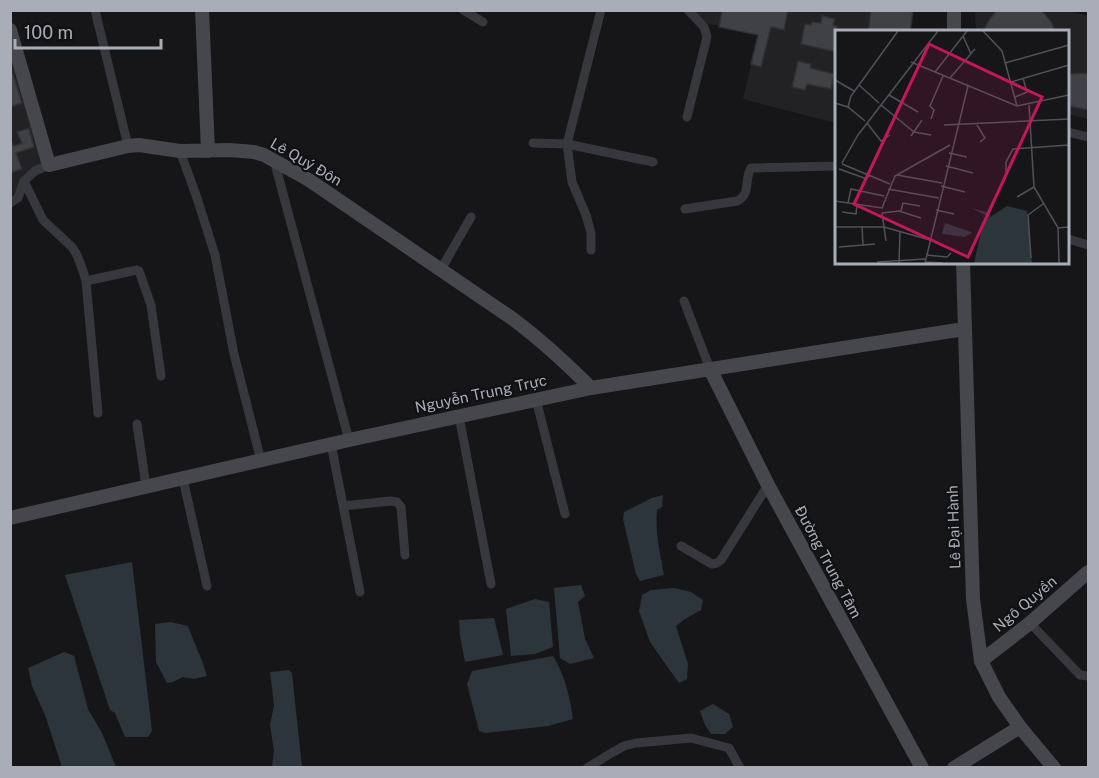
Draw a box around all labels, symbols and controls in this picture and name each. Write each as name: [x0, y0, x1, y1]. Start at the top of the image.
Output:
scale bar: [15, 12, 160, 50]
text: 100 m: [24, 22, 73, 43]
inset map: [835, 30, 1069, 264]
street label: Lê Quý Đôn: [267, 134, 345, 189]
street label: Nguyễn Trung Trực: [413, 371, 548, 416]
street label: Lê Đại Hành: [944, 485, 963, 569]
street label: Đường Trung Tâm: [792, 503, 865, 621]
street label: Ngô Quyền: [990, 572, 1060, 635]

